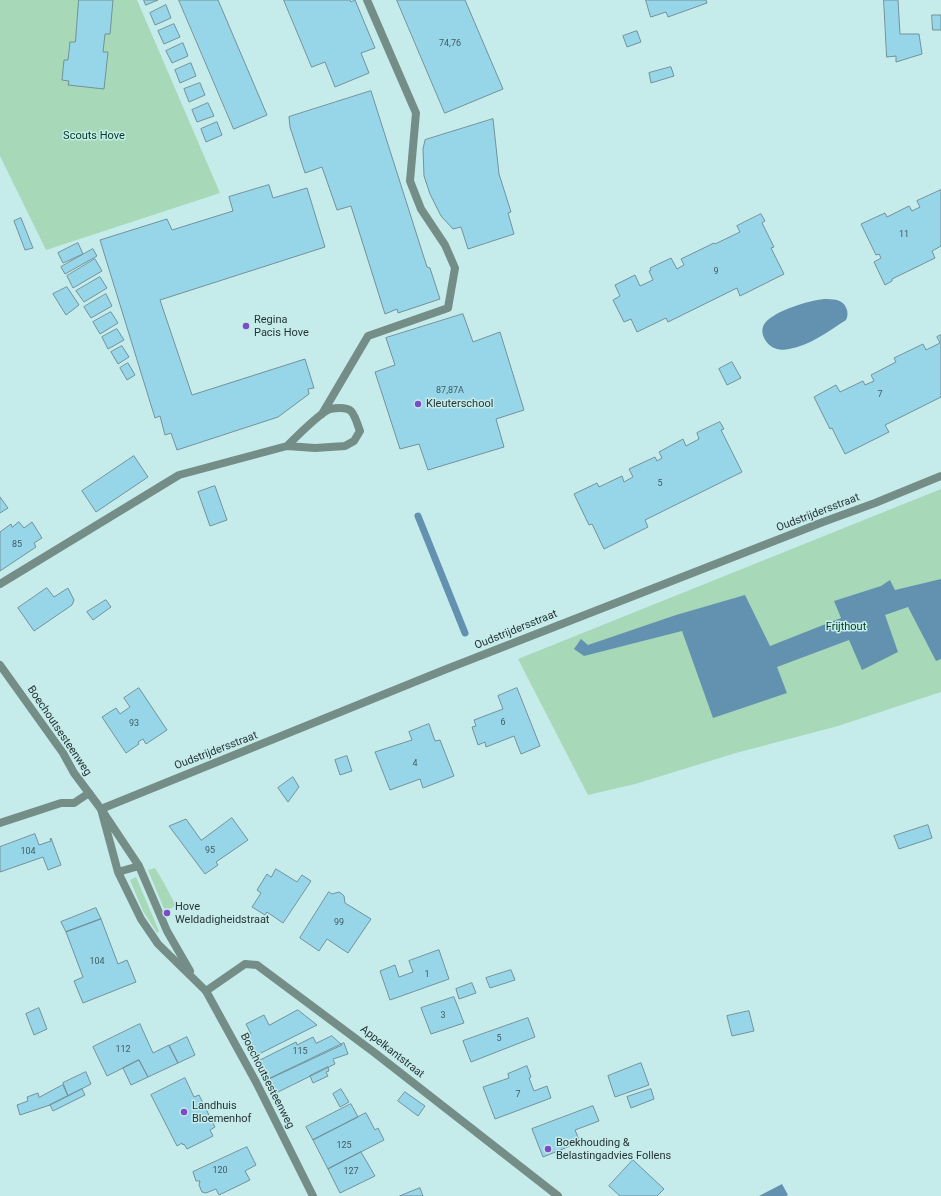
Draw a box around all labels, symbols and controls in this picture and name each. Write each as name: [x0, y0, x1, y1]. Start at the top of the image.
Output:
house number: 74,76: [439, 39, 461, 49]
park label: Scouts Hove: [63, 129, 125, 143]
house number: 11: [899, 230, 909, 240]
house number: 9: [713, 267, 719, 277]
place label: Regina Pacis Hove: [254, 313, 309, 339]
marker: Regina Pacis Hove: [241, 321, 251, 331]
house number: 87,87A: [436, 386, 464, 396]
house number: 7: [877, 390, 883, 400]
place label: Kleuterschool: [426, 397, 493, 411]
marker: Kleuterschool: [413, 399, 423, 409]
house number: 5: [657, 479, 663, 489]
street label: Oudstrijdersstraat: [775, 491, 861, 535]
house number: 85: [12, 540, 22, 550]
street label: Oudstrijdersstraat: [473, 607, 559, 653]
park label: Frijthout: [826, 620, 866, 634]
street label: Boechoutsesteenweg: [24, 684, 94, 778]
house number: 6: [500, 718, 506, 728]
house number: 93: [129, 719, 139, 729]
street label: Oudstrijdersstraat: [173, 729, 259, 773]
house number: 4: [412, 759, 418, 769]
house number: 95: [205, 846, 215, 856]
house number: 104: [20, 847, 36, 857]
place label: Hove Weldadigheidstraat: [175, 900, 269, 926]
marker: Hove Weldadigheidstraat: [162, 908, 172, 918]
house number: 99: [334, 918, 344, 928]
house number: 104: [89, 957, 105, 967]
house number: 1: [424, 970, 430, 980]
house number: 3: [440, 1011, 446, 1021]
street label: Appelkantstraat: [357, 1023, 427, 1081]
street label: Boechoutsesteenweg: [237, 1031, 297, 1131]
house number: 5: [496, 1034, 502, 1044]
house number: 112: [115, 1045, 131, 1055]
house number: 115: [292, 1047, 308, 1057]
house number: 7: [515, 1090, 521, 1100]
place label: Landhuis Bloemenhof: [192, 1099, 251, 1125]
marker: Landhuis Bloemenhof: [179, 1107, 189, 1117]
place label: Boekhouding & Belastingadvies Follens: [556, 1136, 671, 1162]
house number: 125: [336, 1141, 352, 1151]
marker: Boekhouding & Belastingadvies Follens: [543, 1144, 553, 1154]
house number: 120: [212, 1166, 228, 1176]
house number: 127: [343, 1167, 359, 1177]

